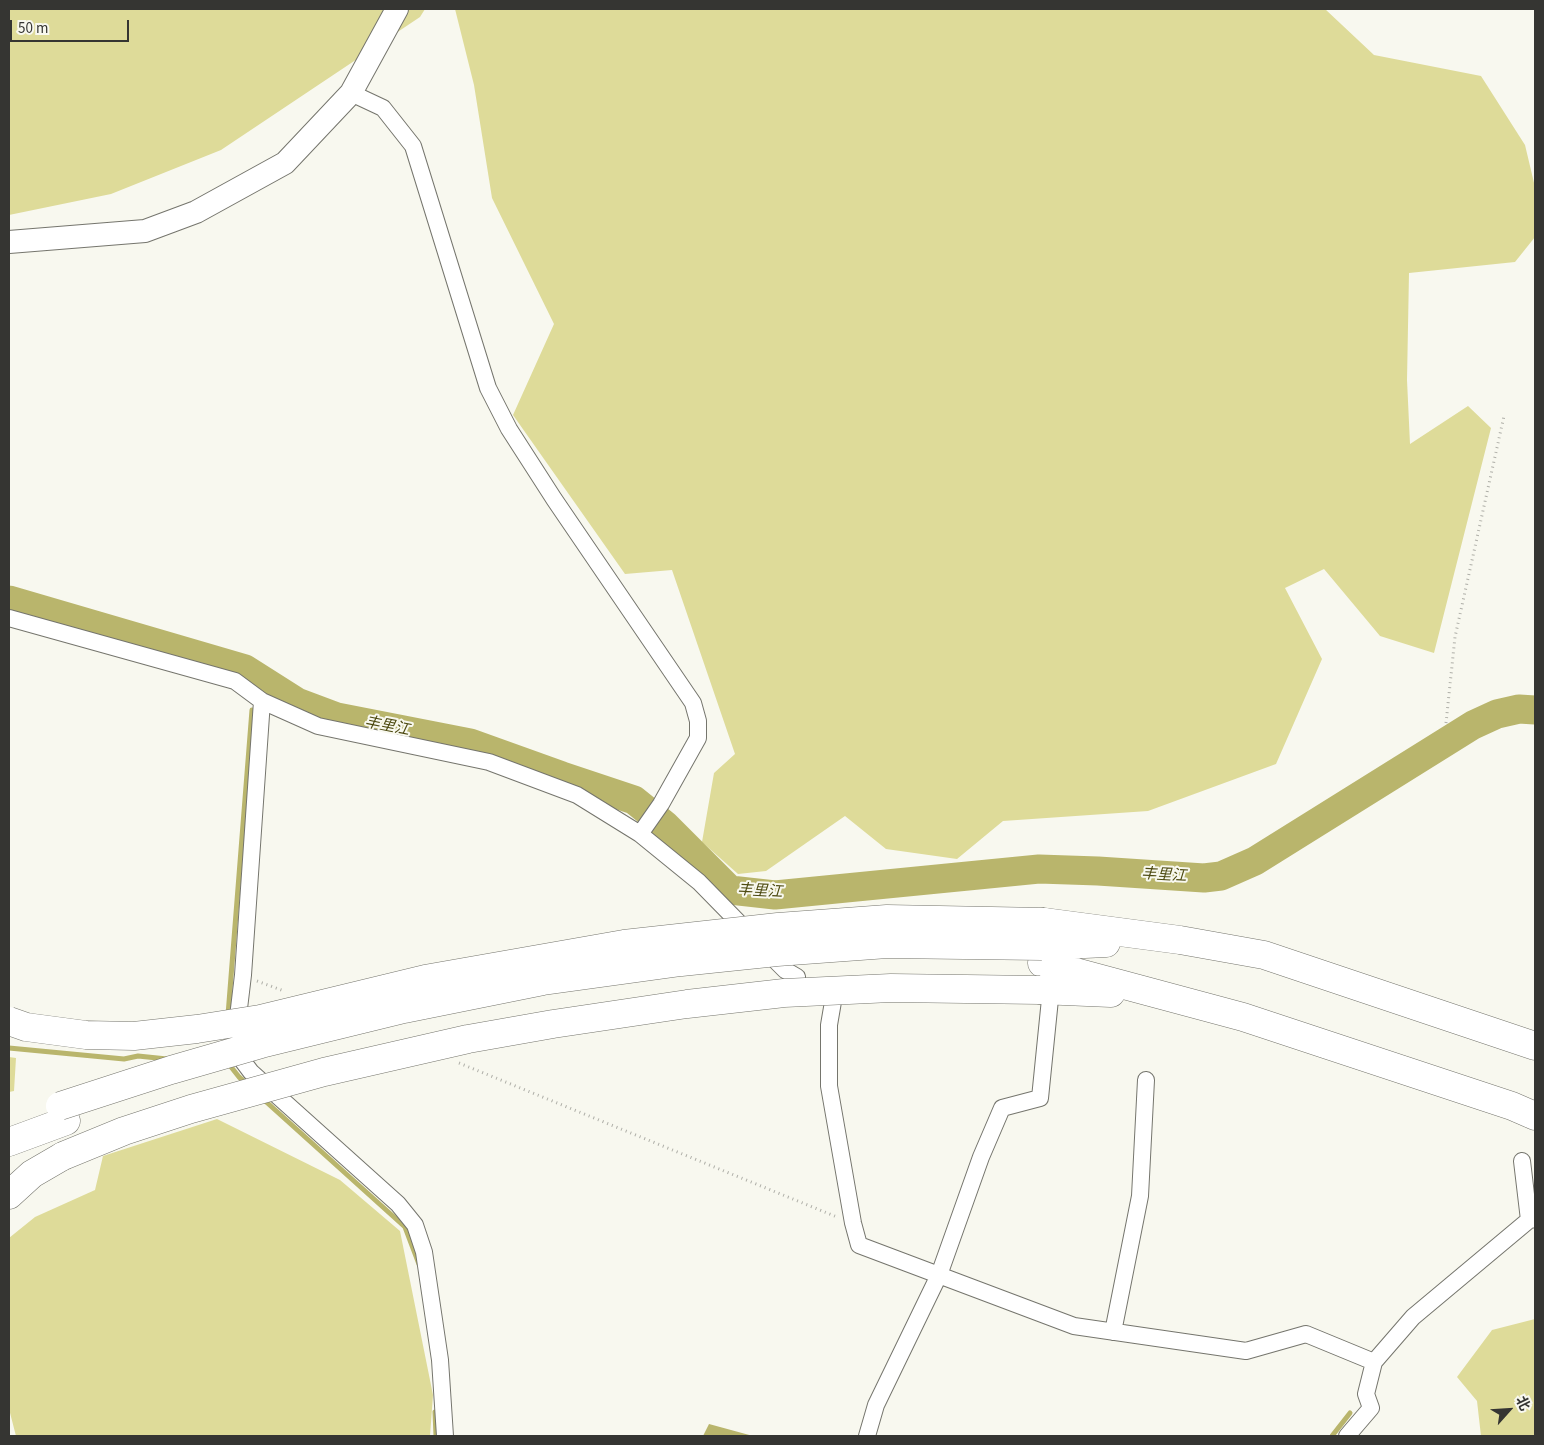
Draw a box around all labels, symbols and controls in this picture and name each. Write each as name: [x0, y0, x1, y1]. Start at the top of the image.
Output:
scale bar: [12, 10, 131, 42]
text: 50 m: [18, 18, 48, 39]
water label: 丰里江: [363, 714, 411, 740]
water label: 丰里江: [1141, 866, 1187, 886]
water label: 丰里江: [737, 882, 783, 902]
north arrow: [1484, 1385, 1534, 1435]
text: 北: [1510, 1393, 1535, 1414]

